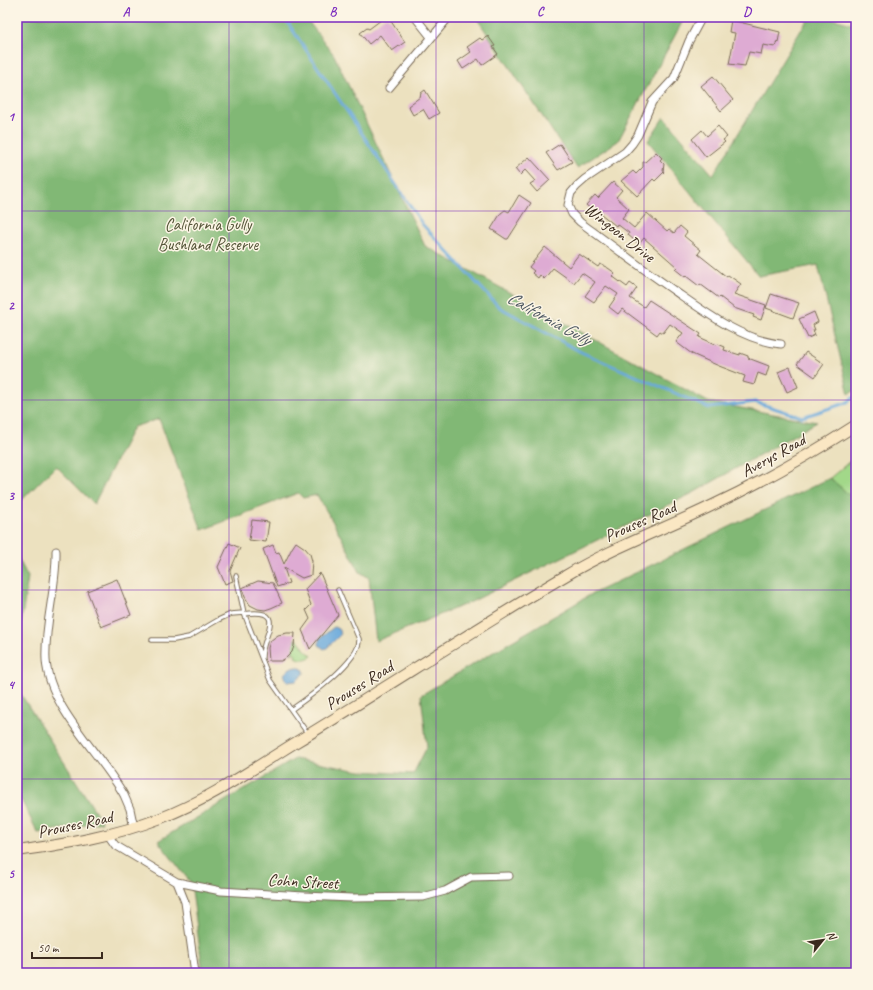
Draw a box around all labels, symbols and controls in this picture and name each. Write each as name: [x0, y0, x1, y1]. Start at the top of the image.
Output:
text: A: [123, 4, 131, 20]
text: B: [330, 4, 338, 20]
text: C: [537, 4, 545, 20]
text: D: [743, 4, 752, 20]
text: 1: [8, 109, 16, 125]
street label: Wingoon Drive: [580, 198, 660, 267]
park label: California Gully Bushland Reserve: [158, 214, 259, 255]
water label: California Gully: [504, 286, 597, 351]
text: 2: [8, 298, 15, 314]
street label: Averys Road: [738, 428, 812, 482]
text: 3: [8, 488, 15, 504]
street label: Prouses Road: [601, 495, 681, 547]
street label: Prouses Road: [321, 655, 399, 714]
text: 4: [8, 677, 16, 693]
street label: Prouses Road: [36, 806, 117, 843]
text: 5: [8, 866, 15, 882]
street label: Cohn Street: [267, 869, 341, 894]
north arrow: [803, 920, 843, 960]
text: N: [824, 929, 841, 943]
scale bar: [32, 934, 102, 960]
text: 50 m: [38, 940, 60, 956]

